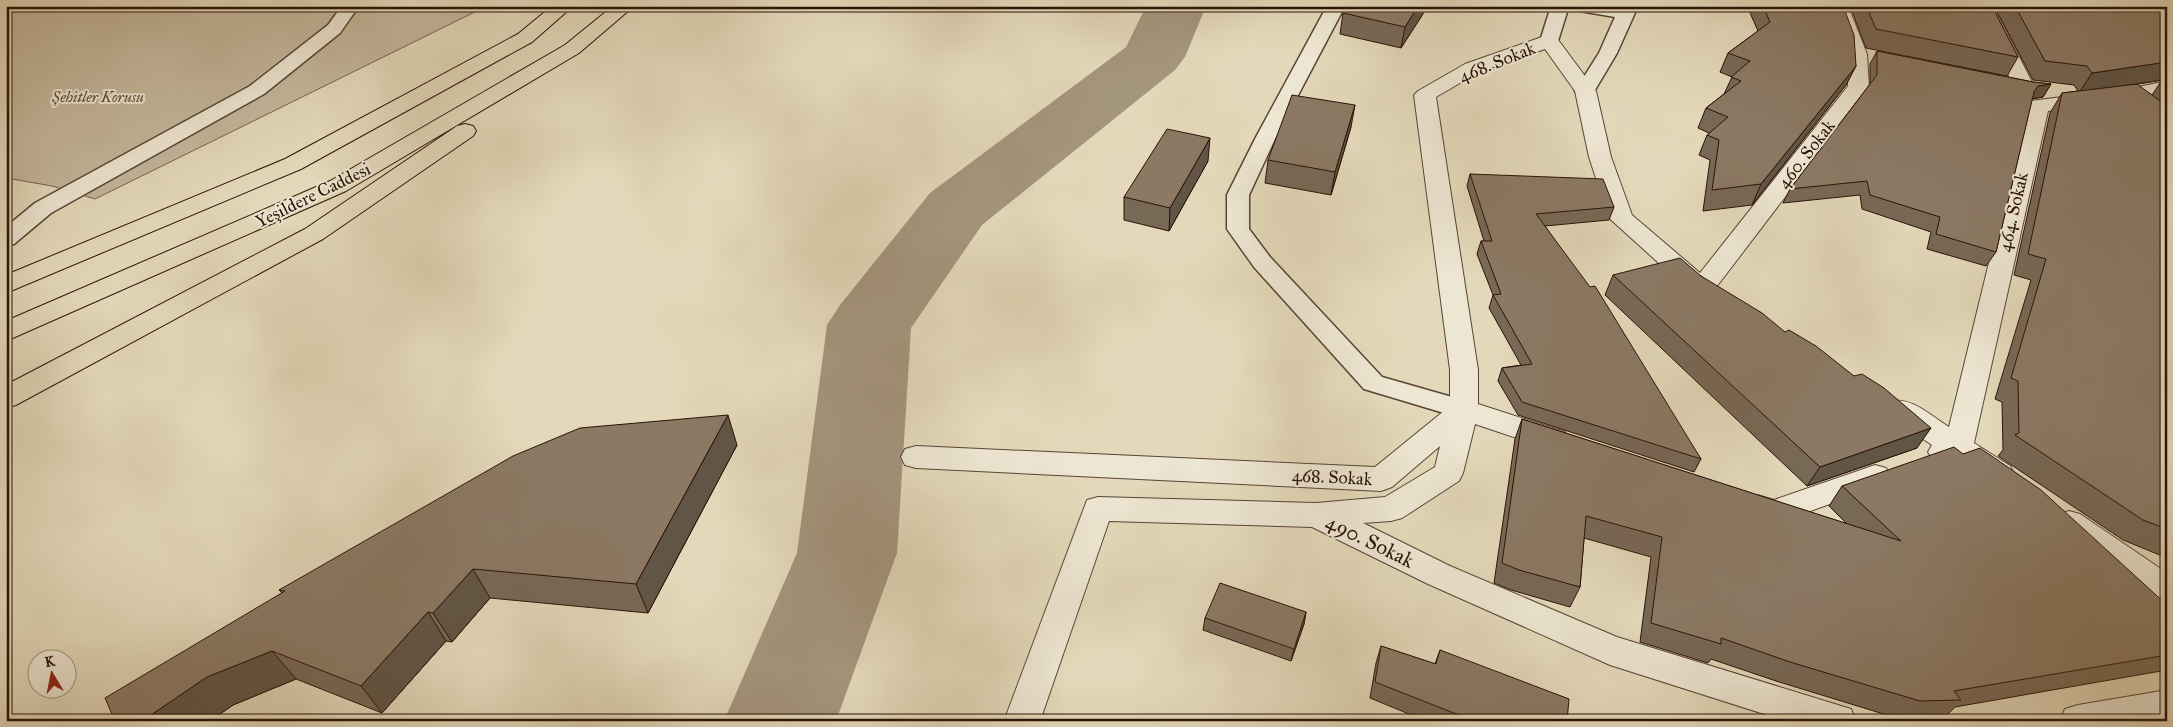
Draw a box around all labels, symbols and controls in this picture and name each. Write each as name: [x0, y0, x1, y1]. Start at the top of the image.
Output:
street label: 468. Sokak: [1456, 37, 1539, 87]
park label: Şehitler Korusu: [51, 88, 144, 106]
street label: 460. Sokak: [1772, 115, 1840, 193]
street label: Yeşildere Caddesi: [252, 158, 374, 232]
street label: 464. Sokak: [1993, 169, 2033, 254]
street label: 468. Sokak: [1291, 464, 1373, 490]
street label: 490. Sokak: [1322, 508, 1419, 574]
north arrow: [28, 650, 78, 700]
text: K: [43, 652, 57, 671]

